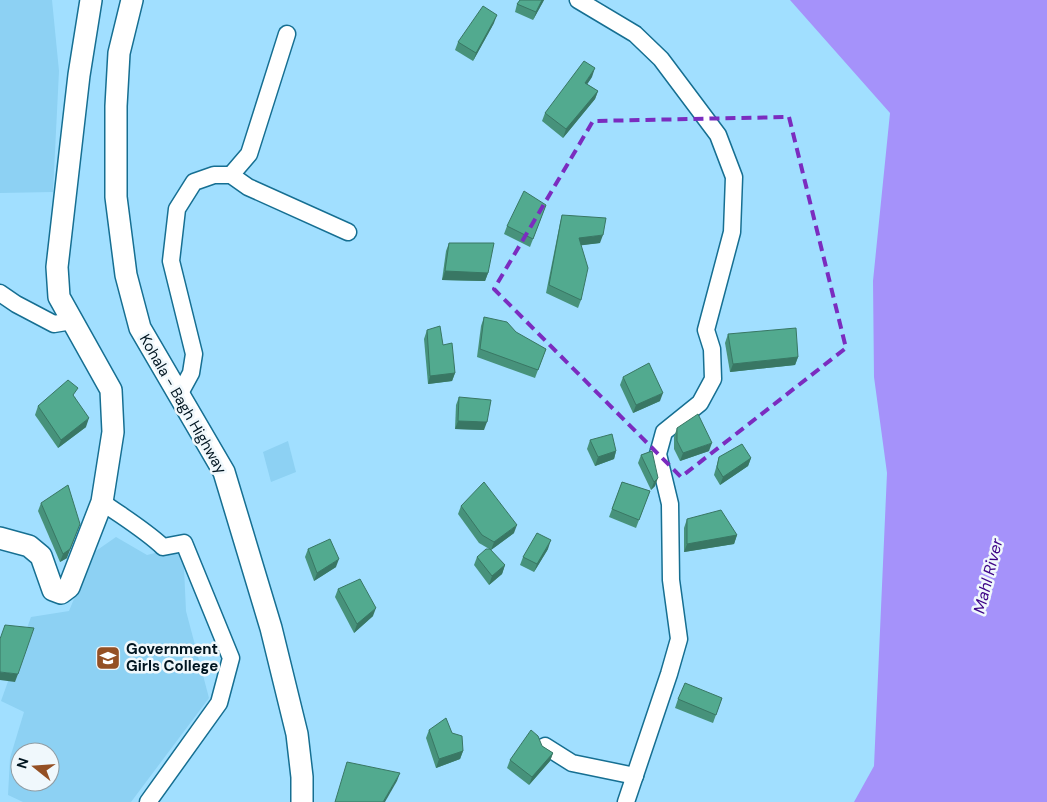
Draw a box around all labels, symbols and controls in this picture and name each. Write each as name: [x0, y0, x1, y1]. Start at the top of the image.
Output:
street label: Kohala - Bagh Highway: [135, 331, 231, 478]
water label: Mahl River: [969, 535, 1008, 616]
place label: Government Girls College: [126, 639, 218, 676]
school or university icon: Government Girls College: [95, 645, 121, 671]
north arrow: [10, 742, 60, 792]
text: N: [12, 756, 33, 771]

